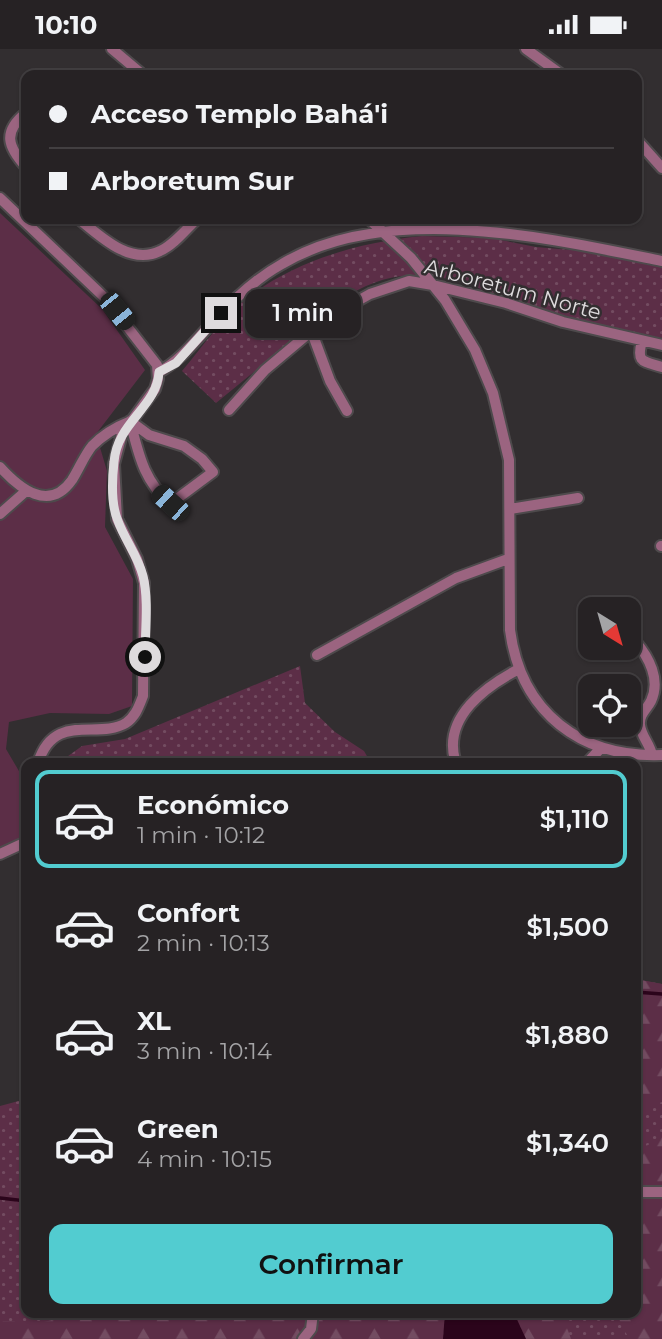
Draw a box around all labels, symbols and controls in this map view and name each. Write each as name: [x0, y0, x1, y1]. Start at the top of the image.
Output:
text: 10:10: [35, 9, 98, 41]
text: Acceso Templo Bahá'i: [91, 98, 388, 130]
text: Arboretum Sur: [91, 165, 294, 197]
street label: Arboretum Norte: [422, 253, 604, 325]
car: [96, 288, 139, 334]
callout: 1 min: [246, 289, 361, 337]
route end: [205, 297, 237, 329]
text: 1 min: [272, 299, 334, 327]
car: [148, 481, 193, 525]
north arrow: [578, 597, 640, 660]
map controls: [578, 597, 641, 737]
route start: [129, 641, 161, 673]
button: locate: [578, 674, 641, 737]
icon: car: [53, 788, 116, 851]
text: Económico: [137, 789, 289, 821]
text: $1,110: [540, 803, 609, 835]
text: 1 min · 10:12: [137, 821, 265, 849]
icon: car: [53, 896, 116, 959]
text: Confort: [137, 897, 240, 929]
text: $1,500: [526, 911, 609, 943]
text: 2 min · 10:13: [137, 929, 270, 957]
icon: car: [53, 1004, 116, 1067]
text: XL: [137, 1005, 171, 1037]
text: $1,880: [525, 1019, 609, 1051]
text: 3 min · 10:14: [137, 1037, 272, 1065]
icon: car: [53, 1112, 116, 1175]
text: Green: [137, 1113, 219, 1145]
text: $1,340: [526, 1127, 609, 1159]
text: 4 min · 10:15: [137, 1145, 272, 1173]
button: Confirmar: [49, 1224, 613, 1304]

